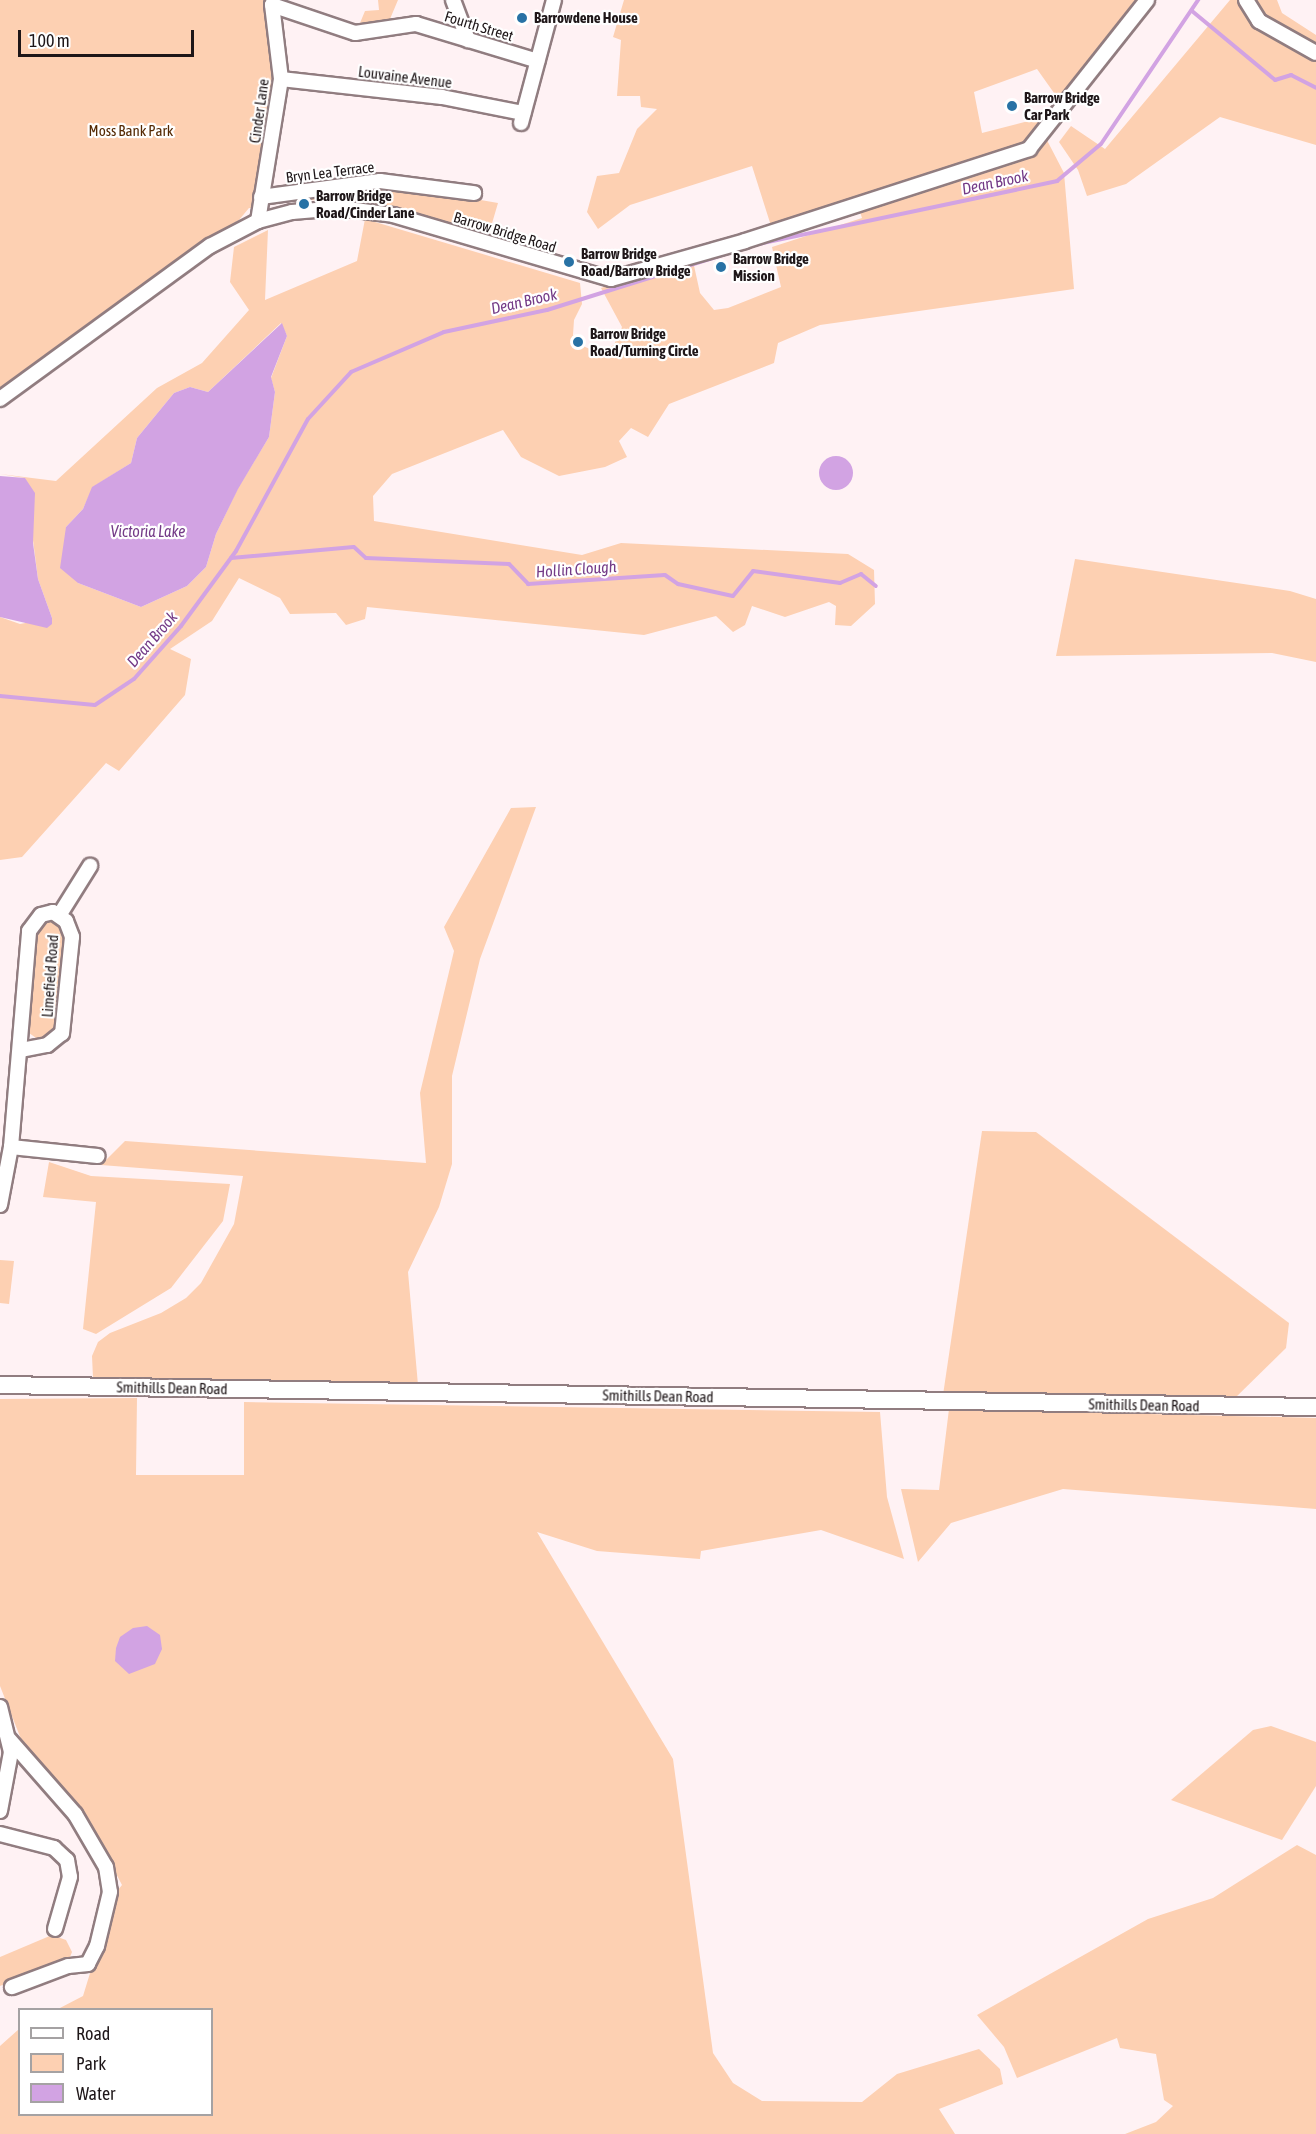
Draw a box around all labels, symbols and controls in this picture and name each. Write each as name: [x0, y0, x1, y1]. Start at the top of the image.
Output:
street label: Fourth Street: [442, 7, 516, 45]
place label: Barrowdene House: [534, 9, 638, 27]
marker: Barrowdene House: [515, 11, 529, 25]
scale bar: [21, 18, 196, 56]
text: 100 m: [29, 30, 70, 51]
street label: Louvaine Avenue: [357, 62, 453, 92]
street label: Cinder Lane: [246, 78, 272, 144]
place label: Barrow Bridge Car Park: [1024, 88, 1100, 123]
marker: Barrow Bridge Car Park: [1005, 99, 1019, 113]
park label: Moss Bank Park: [89, 122, 173, 140]
street label: Bryn Lea Terrace: [285, 158, 375, 186]
water label: Dean Brook: [960, 166, 1030, 198]
place label: Barrow Bridge Road/Cinder Lane: [316, 186, 414, 221]
marker: Barrow Bridge Road/Cinder Lane: [297, 197, 311, 211]
street label: Barrow Bridge Road: [451, 208, 559, 256]
place label: Barrow Bridge Road/Barrow Bridge: [581, 244, 691, 279]
place label: Barrow Bridge Mission: [733, 249, 809, 284]
marker: Barrow Bridge Road/Barrow Bridge: [562, 255, 576, 269]
marker: Barrow Bridge Mission: [714, 260, 728, 274]
water label: Dean Brook: [489, 284, 559, 318]
place label: Barrow Bridge Road/Turning Circle: [590, 324, 699, 359]
marker: Barrow Bridge Road/Turning Circle: [571, 335, 585, 349]
water label: Victoria Lake: [110, 521, 186, 541]
water label: Hollin Clough: [535, 557, 617, 581]
water label: Dean Brook: [123, 607, 181, 671]
street label: Limefield Road: [38, 934, 62, 1018]
street label: Smithills Dean Road: [116, 1378, 228, 1398]
street label: Smithills Dean Road: [602, 1386, 714, 1406]
street label: Smithills Dean Road: [1088, 1395, 1200, 1415]
legend: [18, 2008, 213, 2116]
text: Road: [76, 2023, 110, 2044]
text: Park: [76, 2053, 106, 2074]
text: Water: [76, 2083, 115, 2104]

